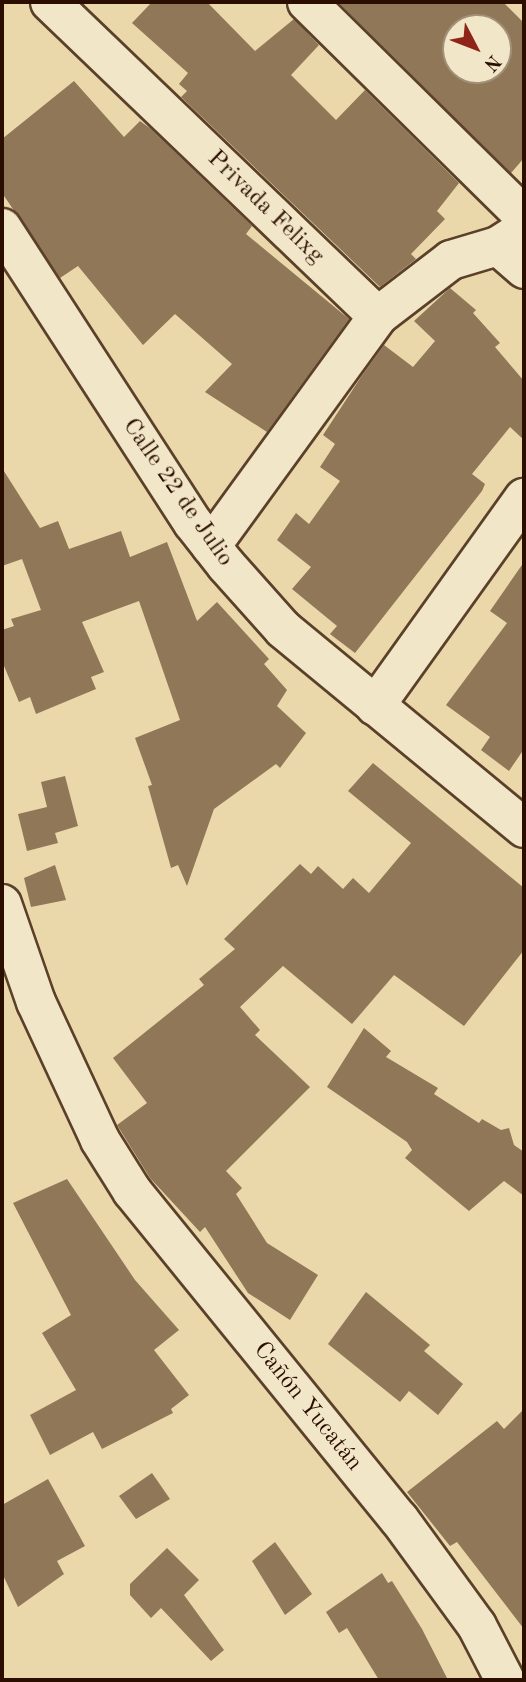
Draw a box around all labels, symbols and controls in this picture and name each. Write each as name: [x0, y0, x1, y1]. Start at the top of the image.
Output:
north arrow: [442, 14, 512, 84]
text: N: [480, 50, 503, 74]
street label: Privada Felixg: [201, 145, 329, 271]
street label: Calle 22 de Julio: [115, 413, 239, 573]
street label: Cañón Yucatán: [246, 1337, 368, 1477]

